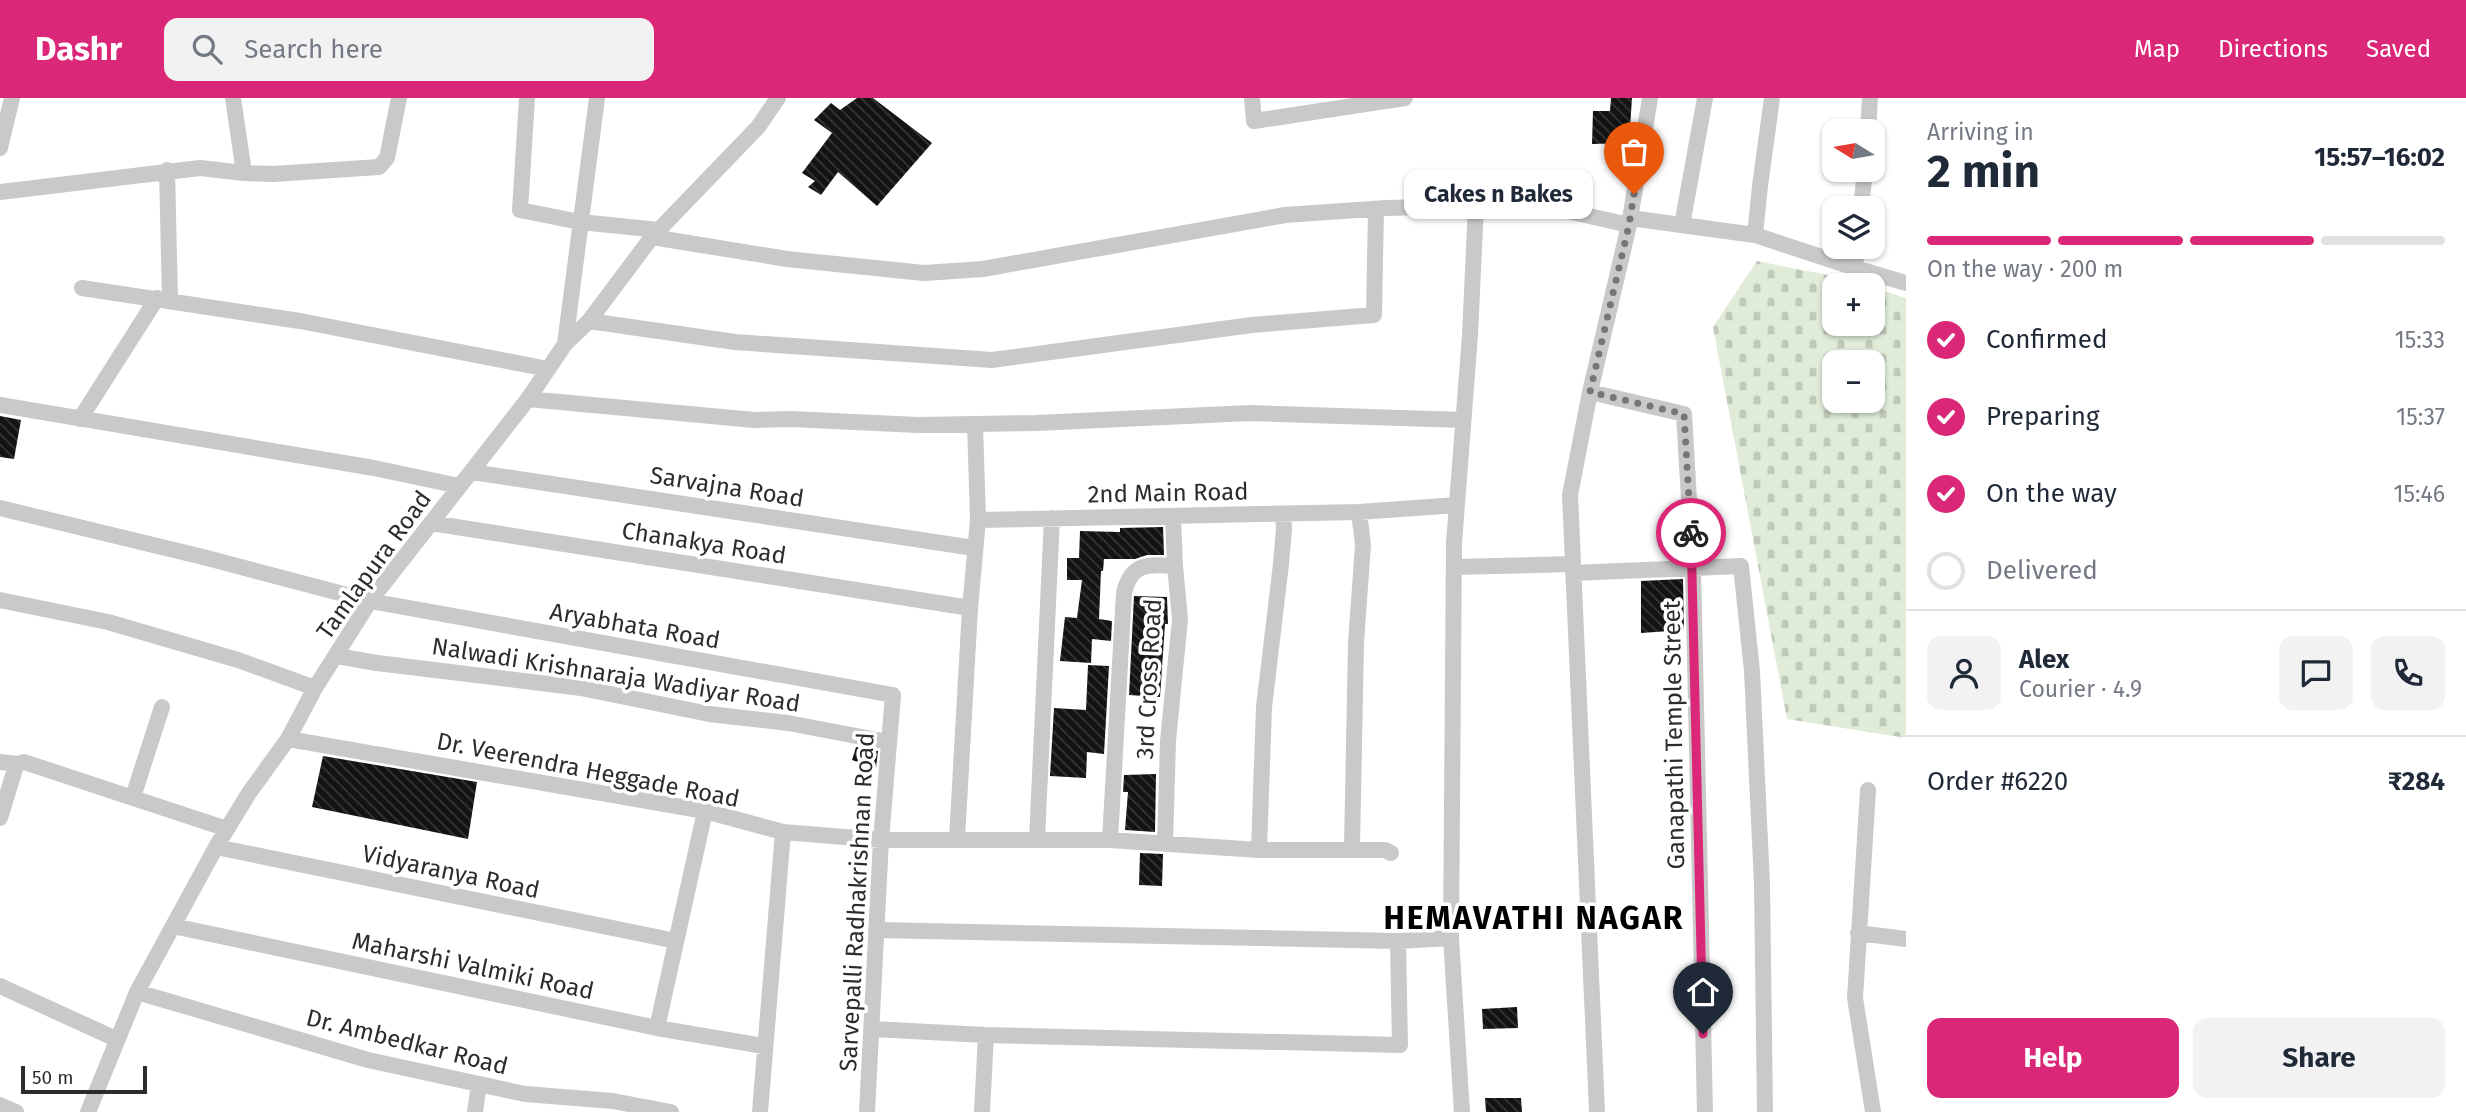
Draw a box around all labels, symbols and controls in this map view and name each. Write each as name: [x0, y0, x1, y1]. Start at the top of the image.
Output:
search box: [164, 18, 654, 81]
text: Dashr: [35, 29, 122, 69]
icon: search: [188, 30, 226, 68]
text: Search here: [244, 34, 383, 65]
text: Map: [2134, 35, 2180, 63]
text: Directions: [2218, 35, 2328, 63]
text: Saved: [2366, 35, 2431, 63]
text: Arriving in: [1927, 118, 2034, 146]
north arrow: [1822, 119, 1885, 182]
map controls: [1822, 119, 1885, 413]
pin: [1604, 122, 1664, 194]
icon: bag: [1615, 133, 1653, 171]
text: 15:57–16:02: [2314, 142, 2445, 173]
text: 2 min: [1927, 144, 2040, 199]
callout: Cakes n Bakes: [1403, 170, 1592, 218]
text: Cakes n Bakes: [1424, 180, 1573, 208]
button: layers: [1822, 196, 1885, 259]
text: On the way · 200 m: [1927, 255, 2123, 283]
button: +: [1822, 273, 1885, 336]
icon: check: [1927, 321, 1965, 359]
text: Confirmed: [1986, 324, 2107, 355]
text: 15:33: [2395, 326, 2445, 354]
button: −: [1822, 350, 1885, 413]
icon: check: [1927, 398, 1965, 436]
text: Preparing: [1986, 401, 2099, 432]
text: 15:37: [2396, 403, 2445, 431]
street label: Sarvajna Road: [648, 461, 806, 513]
icon: check: [1927, 475, 1965, 513]
street label: 2nd Main Road: [1087, 478, 1249, 508]
text: On the way: [1986, 478, 2117, 509]
text: 15:46: [2394, 480, 2445, 508]
street label: Tamlapura Road: [311, 485, 437, 645]
courier: [1656, 498, 1726, 568]
icon: bike: [1672, 514, 1710, 552]
street label: Chanakya Road: [620, 516, 788, 570]
text: Delivered: [1986, 555, 2098, 586]
street label: Aryabhata Road: [548, 597, 722, 655]
street label: 3rd Cross Road: [1131, 598, 1167, 760]
street label: Ganapathi Temple Street: [1658, 600, 1690, 870]
street label: Nalwadi Krishnaraja Wadiyar Road: [430, 632, 802, 718]
button: person: [1927, 636, 2001, 710]
button: chat: [2279, 636, 2353, 710]
button: phone: [2371, 636, 2445, 710]
text: Alex: [2019, 644, 2069, 675]
text: Courier · 4.9: [2019, 675, 2142, 703]
street label: Dr. Veerendra Heggade Road: [434, 727, 742, 813]
street label: Sarvepalli Radhakrishnan Road: [834, 732, 880, 1072]
text: Order #6220: [1927, 766, 2068, 797]
text: ₹284: [2388, 766, 2445, 797]
street label: Vidyaranya Road: [360, 840, 542, 904]
district label: HEMAVATHI NAGAR: [1383, 899, 1685, 937]
street label: Maharshi Valmiki Road: [350, 927, 596, 1005]
pin: [1673, 962, 1733, 1034]
icon: home: [1684, 973, 1722, 1011]
street label: Dr. Ambedkar Road: [303, 1003, 511, 1081]
button: Help: [1927, 1018, 2179, 1098]
button: Share: [2193, 1018, 2445, 1098]
scale bar: [21, 1063, 147, 1095]
text: 50 m: [32, 1066, 73, 1089]

